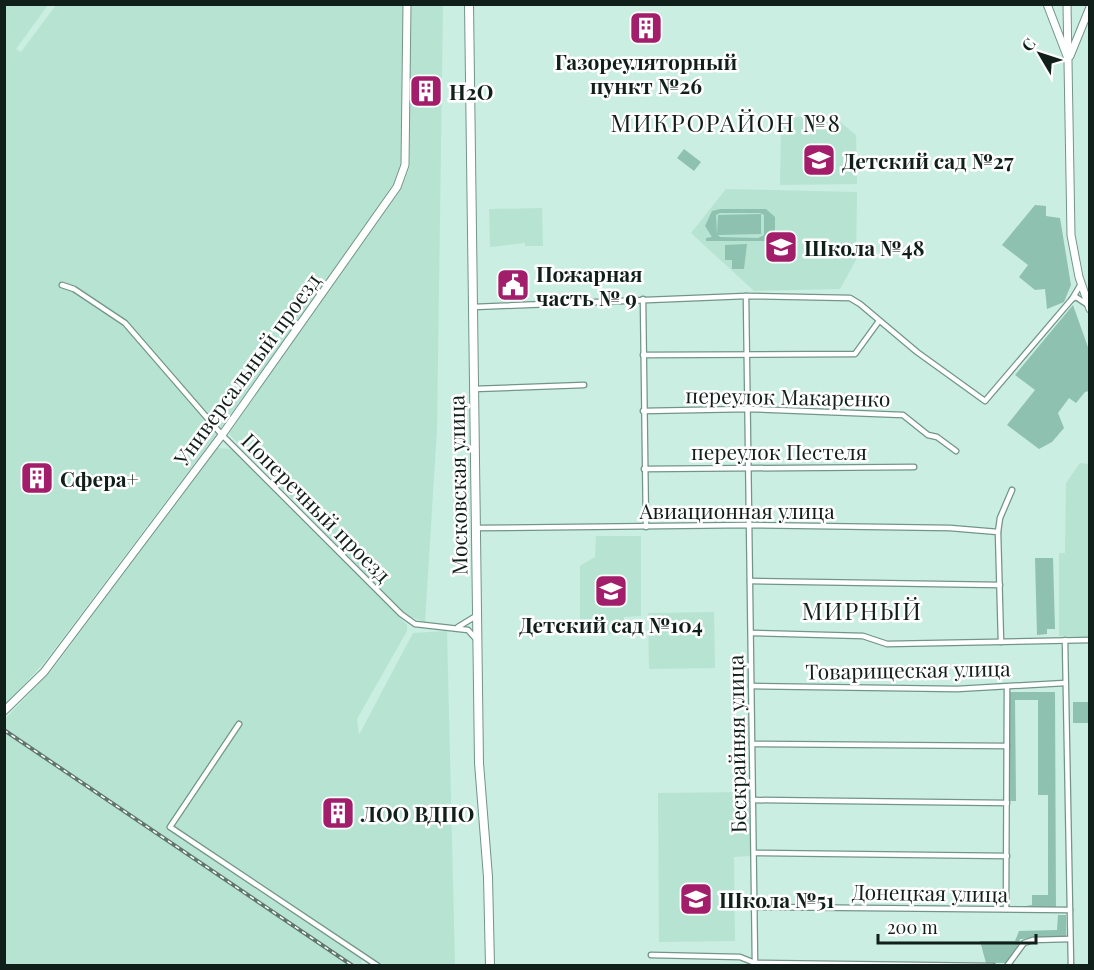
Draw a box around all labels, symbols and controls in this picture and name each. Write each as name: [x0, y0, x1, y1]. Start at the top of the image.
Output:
building icon: Газореуляторный пункт №26: [628, 10, 664, 46]
north arrow: [1010, 24, 1070, 84]
text: С: [1016, 33, 1040, 55]
place label: Газореуляторный пункт №26: [555, 47, 737, 99]
building icon: Н2О: [408, 73, 444, 109]
place label: Н2О: [449, 77, 493, 105]
district label: МИКРОРАЙОН №8: [611, 106, 841, 138]
school or university icon: Детский сад №27: [801, 142, 837, 178]
place label: Детский сад №27: [842, 146, 1014, 174]
school or university icon: Школа №48: [763, 229, 799, 265]
place label: Школа №48: [804, 233, 924, 261]
place label: Пожарная часть № 9: [536, 259, 642, 311]
street label: Универсальный проезд: [166, 267, 325, 472]
public building icon: Пожарная часть № 9: [495, 267, 531, 303]
street label: переулок Макаренко: [685, 380, 891, 412]
street label: Московская улица: [441, 394, 473, 575]
street label: Поперечный проезд: [236, 426, 398, 588]
street label: переулок Пестеля: [691, 437, 867, 465]
building icon: Сфера+: [19, 460, 55, 496]
place label: Сфера+: [60, 464, 139, 492]
street label: Авиационная улица: [638, 496, 835, 524]
school or university icon: Детский сад №104: [593, 573, 629, 609]
district label: МИРНЫЙ: [802, 594, 922, 626]
place label: Детский сад №104: [519, 610, 703, 638]
street label: Товарищеская улица: [805, 653, 1011, 685]
street label: Бескрайняя улица: [720, 654, 752, 833]
building icon: ЛОО ВДПО: [320, 795, 356, 831]
place label: ЛОО ВДПО: [360, 799, 474, 827]
street label: Донецкая улица: [852, 877, 1009, 907]
school or university icon: Школа №51: [678, 881, 714, 917]
place label: Школа №51: [719, 885, 834, 913]
scale bar: [878, 907, 1036, 945]
text: 200 m: [887, 915, 938, 939]

